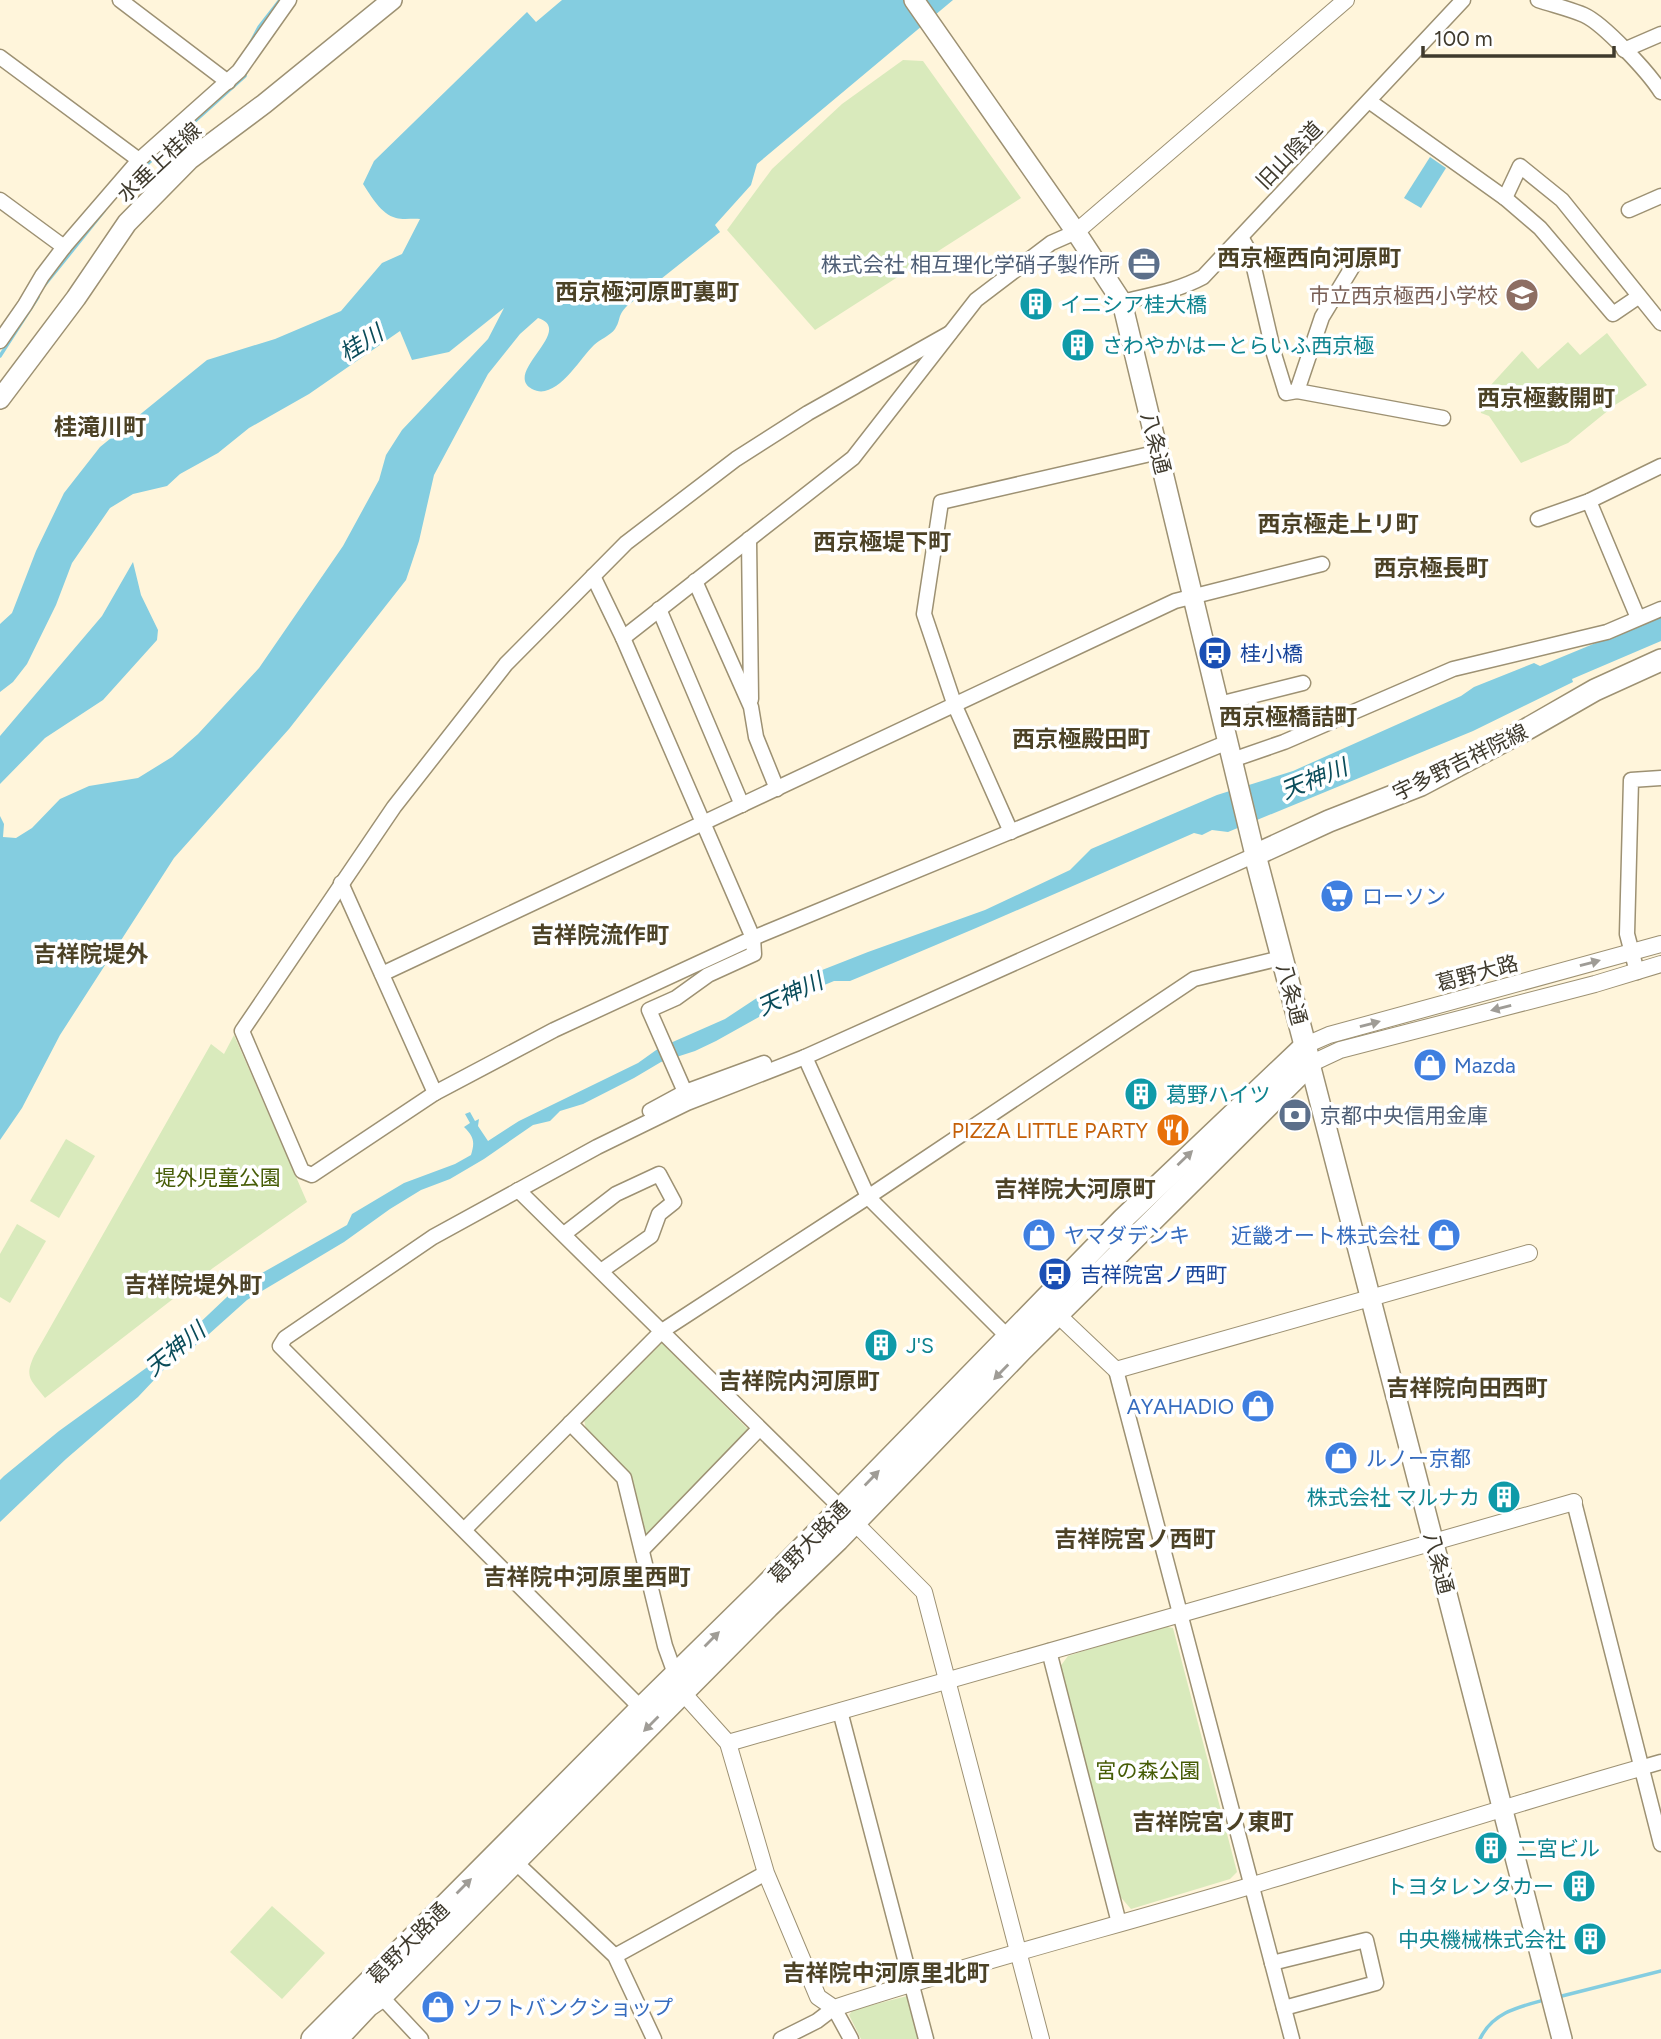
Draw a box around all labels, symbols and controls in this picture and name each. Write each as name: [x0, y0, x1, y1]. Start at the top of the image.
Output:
scale bar: [1423, 14, 1614, 58]
text: 100 m: [1434, 26, 1493, 51]
street label: 旧山陰道: [1251, 116, 1327, 194]
street label: 水垂上桂線: [112, 117, 206, 207]
district label: 西京極西向河原町: [1217, 244, 1401, 272]
office icon: 株式会社 相互理化学硝子製作所: [1125, 245, 1163, 283]
place label: 株式会社 相互理化学硝子製作所: [821, 252, 1120, 277]
school or university icon: 市立西京極西小学校: [1503, 276, 1541, 314]
district label: 西京極河原町裏町: [555, 278, 739, 306]
place label: 市立西京極西小学校: [1309, 283, 1498, 308]
building icon: イニシア桂大橋: [1017, 285, 1055, 323]
place label: イニシア桂大橋: [1060, 292, 1207, 317]
water label: 桂川: [334, 317, 390, 367]
building icon: さわやかはーとらいふ西京極: [1059, 326, 1097, 364]
place label: さわやかはーとらいふ西京極: [1102, 333, 1374, 358]
district label: 西京極藪開町: [1477, 384, 1615, 412]
street label: 八条通: [1136, 409, 1176, 477]
district label: 桂滝川町: [54, 413, 146, 441]
district label: 西京極走上リ町: [1258, 510, 1419, 538]
district label: 西京極堤下町: [813, 528, 951, 556]
district label: 西京極長町: [1374, 554, 1489, 582]
bus stop icon: 桂小橋: [1196, 634, 1234, 672]
place label: 桂小橋: [1240, 641, 1303, 666]
district label: 西京極橋詰町: [1219, 703, 1357, 731]
street label: 宇多野吉祥院線: [1388, 719, 1532, 805]
district label: 西京極殿田町: [1012, 725, 1150, 753]
water label: 天神川: [1277, 752, 1354, 805]
supermarket icon: ローソン: [1318, 877, 1356, 915]
place label: ローソン: [1362, 884, 1446, 909]
district label: 吉祥院流作町: [531, 921, 669, 949]
district label: 吉祥院堤外: [34, 940, 149, 968]
street label: 葛野大路: [1433, 950, 1521, 996]
one-way arrow: [1579, 957, 1601, 968]
street label: 八条通: [1272, 960, 1312, 1028]
water label: 天神川: [753, 965, 830, 1021]
one-way arrow: [1490, 1003, 1512, 1014]
one-way arrow: [1360, 1018, 1382, 1029]
shop icon: Mazda: [1411, 1046, 1449, 1084]
place label: Mazda: [1454, 1053, 1516, 1078]
building icon: 葛野ハイツ: [1122, 1075, 1160, 1113]
place label: 葛野ハイツ: [1166, 1082, 1271, 1107]
bank icon: 京都中央信用金庫: [1276, 1096, 1314, 1134]
place label: 京都中央信用金庫: [1320, 1103, 1488, 1128]
restaurant icon: PIZZA LITTLE PARTY: [1154, 1111, 1192, 1149]
place label: PIZZA LITTLE PARTY: [952, 1118, 1148, 1143]
one-way arrow: [1177, 1149, 1194, 1166]
park label: 堤外児童公園: [155, 1165, 281, 1190]
district label: 吉祥院大河原町: [995, 1175, 1156, 1203]
shop icon: ヤマダデンキ: [1020, 1216, 1058, 1254]
shop icon: 近畿オート株式会社: [1425, 1216, 1463, 1254]
place label: ヤマダデンキ: [1064, 1223, 1190, 1248]
place label: 近畿オート株式会社: [1231, 1223, 1420, 1248]
bus stop icon: 吉祥院宮ノ西町: [1036, 1255, 1074, 1293]
place label: 吉祥院宮ノ西町: [1080, 1262, 1227, 1287]
district label: 吉祥院堤外町: [124, 1271, 262, 1299]
water label: 天神川: [139, 1315, 213, 1382]
building icon: J'S: [862, 1326, 900, 1364]
place label: J'S: [906, 1333, 934, 1358]
one-way arrow: [994, 1363, 1010, 1380]
district label: 吉祥院内河原町: [719, 1367, 880, 1395]
district label: 吉祥院向田西町: [1387, 1374, 1548, 1402]
shop icon: AYAHADIO: [1239, 1387, 1277, 1425]
place label: AYAHADIO: [1127, 1394, 1234, 1419]
shop icon: ルノー京都: [1322, 1439, 1360, 1477]
place label: ルノー京都: [1366, 1446, 1471, 1471]
one-way arrow: [863, 1470, 879, 1487]
building icon: 株式会社 マルナカ: [1485, 1478, 1523, 1516]
place label: 株式会社 マルナカ: [1307, 1485, 1480, 1510]
street label: 葛野大路通: [764, 1496, 854, 1588]
district label: 吉祥院宮ノ西町: [1055, 1525, 1216, 1553]
street label: 八条通: [1419, 1529, 1459, 1597]
district label: 吉祥院中河原里西町: [484, 1563, 691, 1591]
one-way arrow: [703, 1631, 720, 1648]
one-way arrow: [643, 1716, 659, 1732]
park label: 宮の森公園: [1096, 1758, 1201, 1783]
district label: 吉祥院宮ノ東町: [1133, 1808, 1294, 1836]
building icon: 二宮ビル: [1472, 1829, 1510, 1867]
place label: 二宮ビル: [1516, 1836, 1600, 1861]
building icon: トヨタレンタカー: [1560, 1867, 1598, 1905]
place label: トヨタレンタカー: [1386, 1874, 1554, 1899]
one-way arrow: [455, 1878, 472, 1895]
street label: 葛野大路通: [362, 1897, 454, 1989]
building icon: 中央機械株式会社: [1571, 1920, 1609, 1958]
place label: 中央機械株式会社: [1398, 1927, 1566, 1952]
district label: 吉祥院中河原里北町: [783, 1959, 990, 1987]
shop icon: ソフトバンクショップ: [419, 1988, 457, 2026]
place label: ソフトバンクショップ: [462, 1995, 673, 2020]

